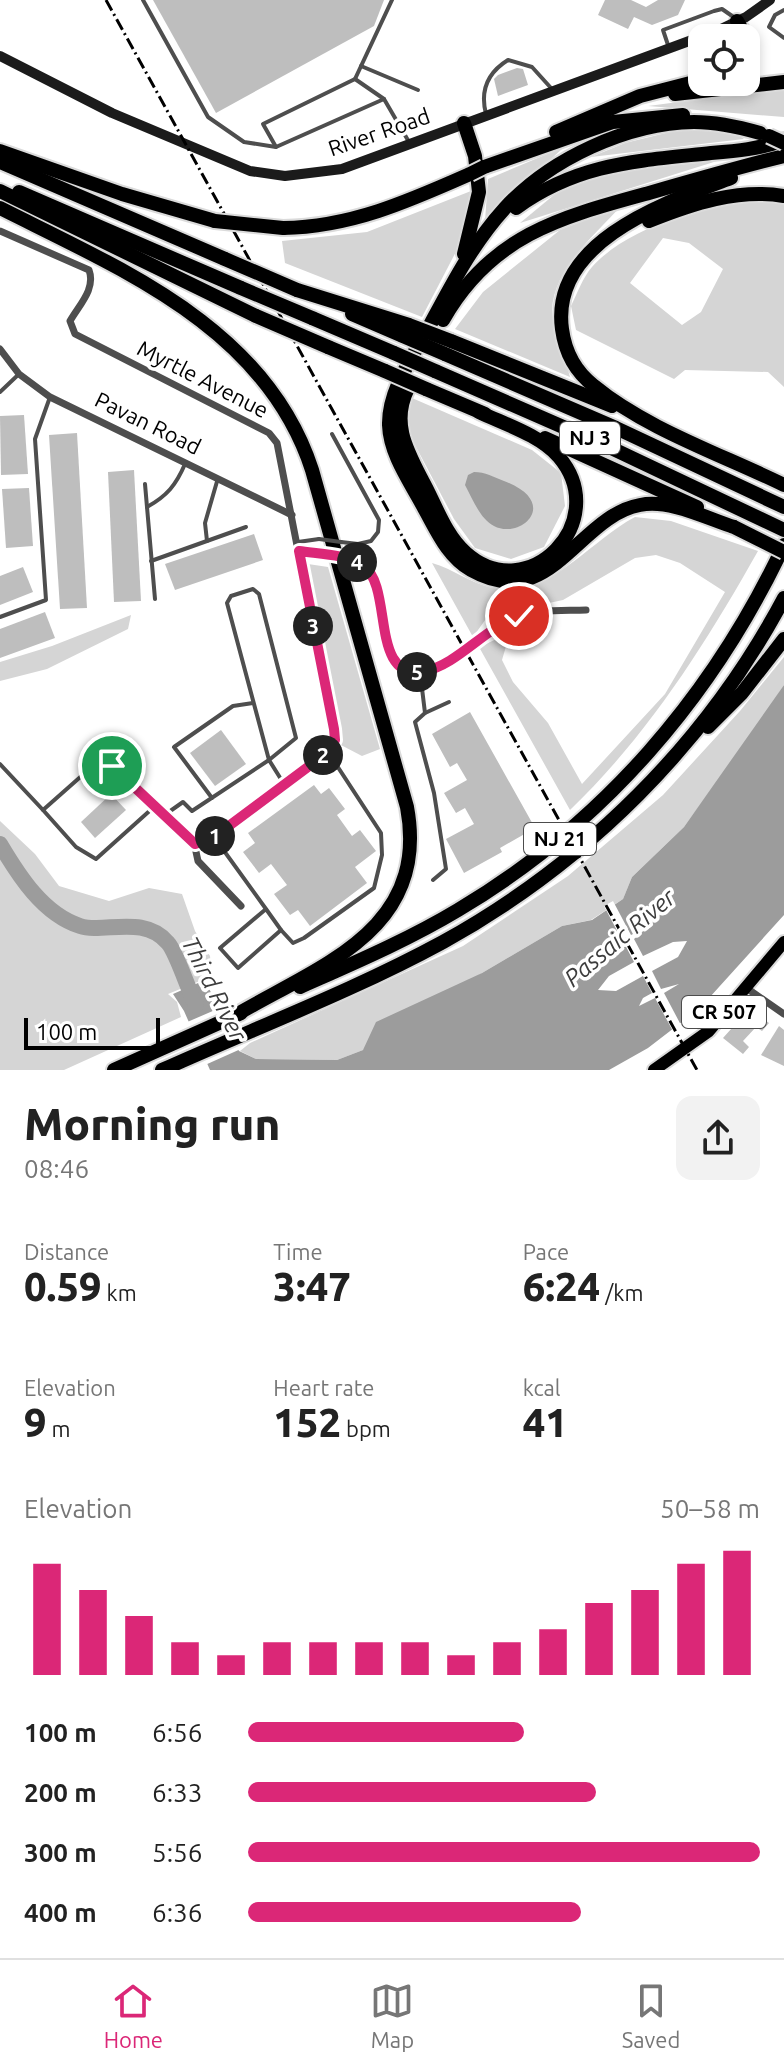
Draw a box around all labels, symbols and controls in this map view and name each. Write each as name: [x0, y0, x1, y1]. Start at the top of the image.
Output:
map controls: [688, 24, 760, 96]
button: locate: [688, 24, 760, 96]
street label: River Road: [325, 102, 433, 161]
street label: Myrtle Avenue: [133, 335, 273, 422]
street label: Pavan Road: [91, 386, 205, 459]
road number: NJ 3: [560, 422, 620, 454]
pin: 4: [337, 542, 377, 582]
text: 4: [351, 549, 363, 574]
pin: [485, 582, 553, 650]
icon: check: [497, 594, 541, 638]
pin: 3: [293, 606, 333, 646]
text: 3: [307, 613, 319, 638]
pin: 5: [397, 652, 437, 692]
text: 5: [411, 659, 423, 684]
pin: [78, 732, 146, 800]
pin: 2: [303, 735, 343, 775]
text: 2: [317, 742, 329, 767]
icon: arrive: [90, 744, 134, 788]
pin: 1: [195, 816, 235, 856]
text: 1: [209, 823, 221, 848]
road number: NJ 21: [524, 823, 596, 855]
water label: Passaic River: [559, 883, 681, 992]
water label: Third River: [177, 932, 253, 1046]
road number: CR 507: [682, 996, 766, 1028]
scale bar: [24, 1014, 160, 1050]
text: 100 m: [36, 1019, 97, 1044]
button: share: [676, 1096, 760, 1180]
text: Morning run: [24, 1099, 280, 1148]
text: 08:46: [24, 1154, 89, 1183]
text: Distance: [24, 1239, 109, 1264]
text: Time: [273, 1239, 323, 1264]
text: Pace: [523, 1239, 569, 1264]
text: 0.59: [24, 1264, 102, 1309]
text: 3:47: [273, 1264, 351, 1309]
text: 6:24: [523, 1264, 600, 1309]
text: km: [102, 1280, 137, 1305]
text: /km: [600, 1280, 643, 1305]
text: Elevation: [24, 1375, 116, 1400]
text: Heart rate: [273, 1375, 375, 1400]
text: kcal: [523, 1375, 561, 1400]
text: 9: [24, 1400, 47, 1445]
text: 152: [273, 1400, 341, 1445]
text: 41: [523, 1400, 568, 1445]
text: m: [47, 1416, 71, 1441]
text: bpm: [341, 1416, 391, 1441]
text: Elevation: [24, 1494, 132, 1523]
text: 50–58 m: [660, 1494, 760, 1523]
text: 100 m: [24, 1718, 97, 1747]
text: 6:56: [152, 1718, 202, 1747]
text: 200 m: [24, 1778, 97, 1807]
text: 6:33: [152, 1778, 202, 1807]
text: 300 m: [24, 1838, 97, 1867]
text: 5:56: [152, 1838, 202, 1867]
text: 400 m: [24, 1898, 97, 1927]
text: 6:36: [152, 1898, 202, 1927]
tab: Home: [104, 1979, 163, 2052]
tab: Map: [370, 1979, 414, 2052]
tab: Saved: [622, 1979, 680, 2052]

